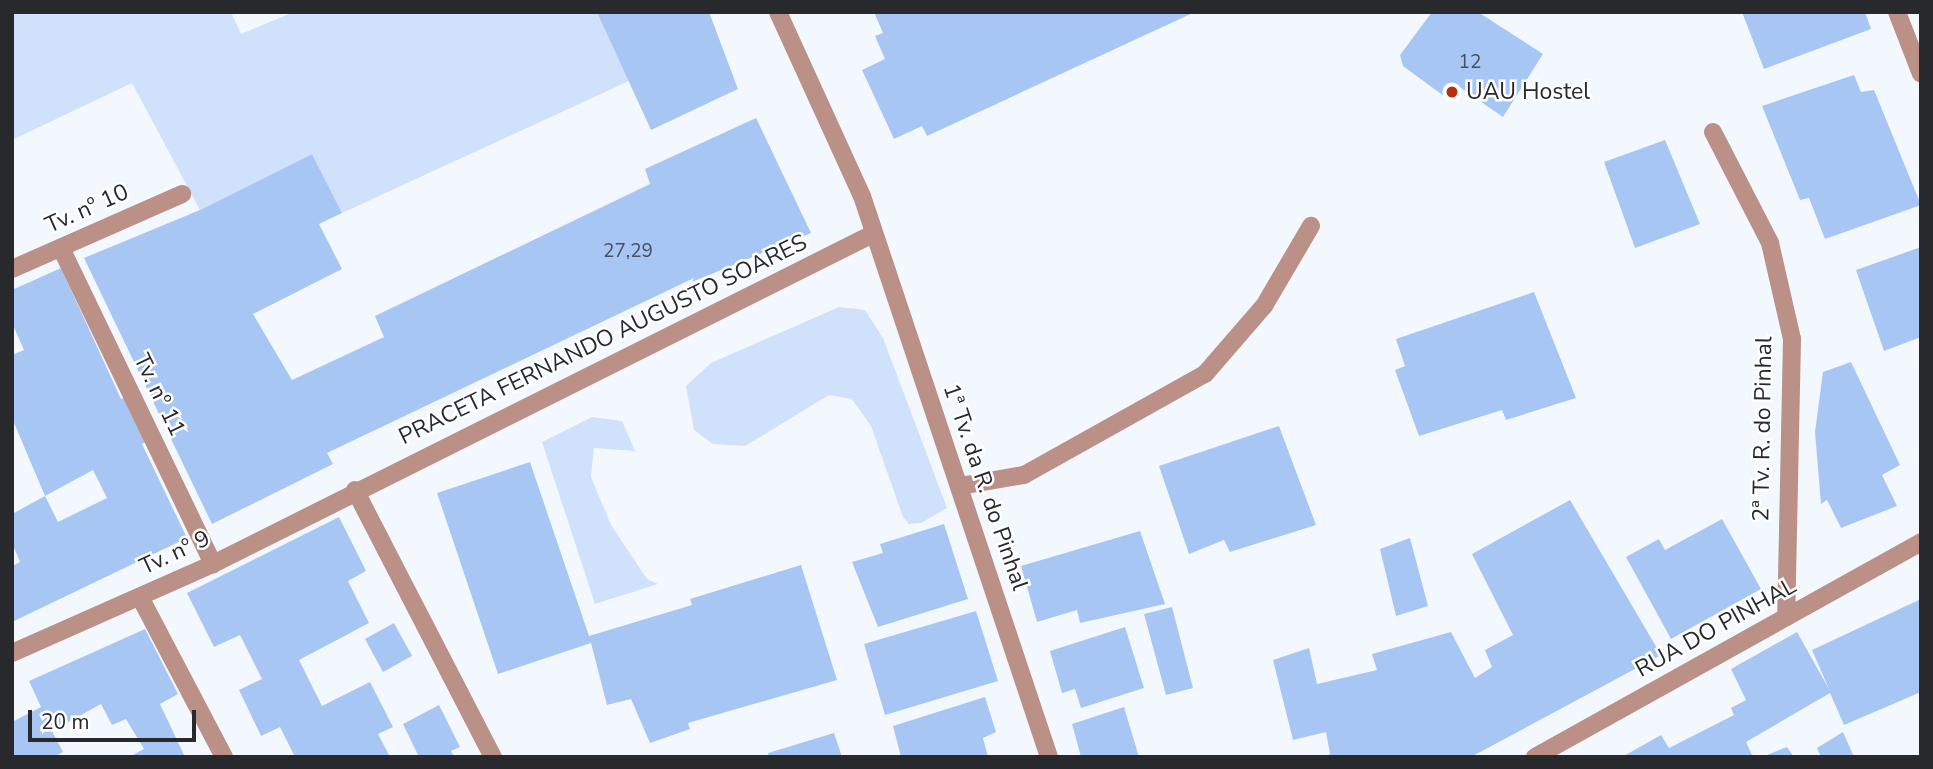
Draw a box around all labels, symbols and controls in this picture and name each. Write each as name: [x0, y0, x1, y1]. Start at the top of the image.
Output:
house number: 12: [1459, 52, 1481, 74]
place label: UAU Hostel: [1466, 78, 1590, 106]
marker: UAU Hostel: [1444, 84, 1460, 100]
street label: Tv. nº 10: [41, 178, 133, 240]
street label: PRACETA FERNANDO AUGUSTO SOARES: [395, 229, 811, 451]
house number: 27,29: [603, 241, 653, 263]
street label: 2ª Tv. R. do Pinhal: [1748, 336, 1778, 522]
street label: Tv. nº 11: [127, 349, 191, 441]
street label: 1ª Tv. da R. do Pinhal: [937, 380, 1033, 594]
street label: Tv. nº 9: [135, 525, 215, 581]
street label: RUA DO PINHAL: [1631, 572, 1801, 684]
scale bar: [32, 696, 200, 740]
text: 20 m: [41, 708, 90, 736]

